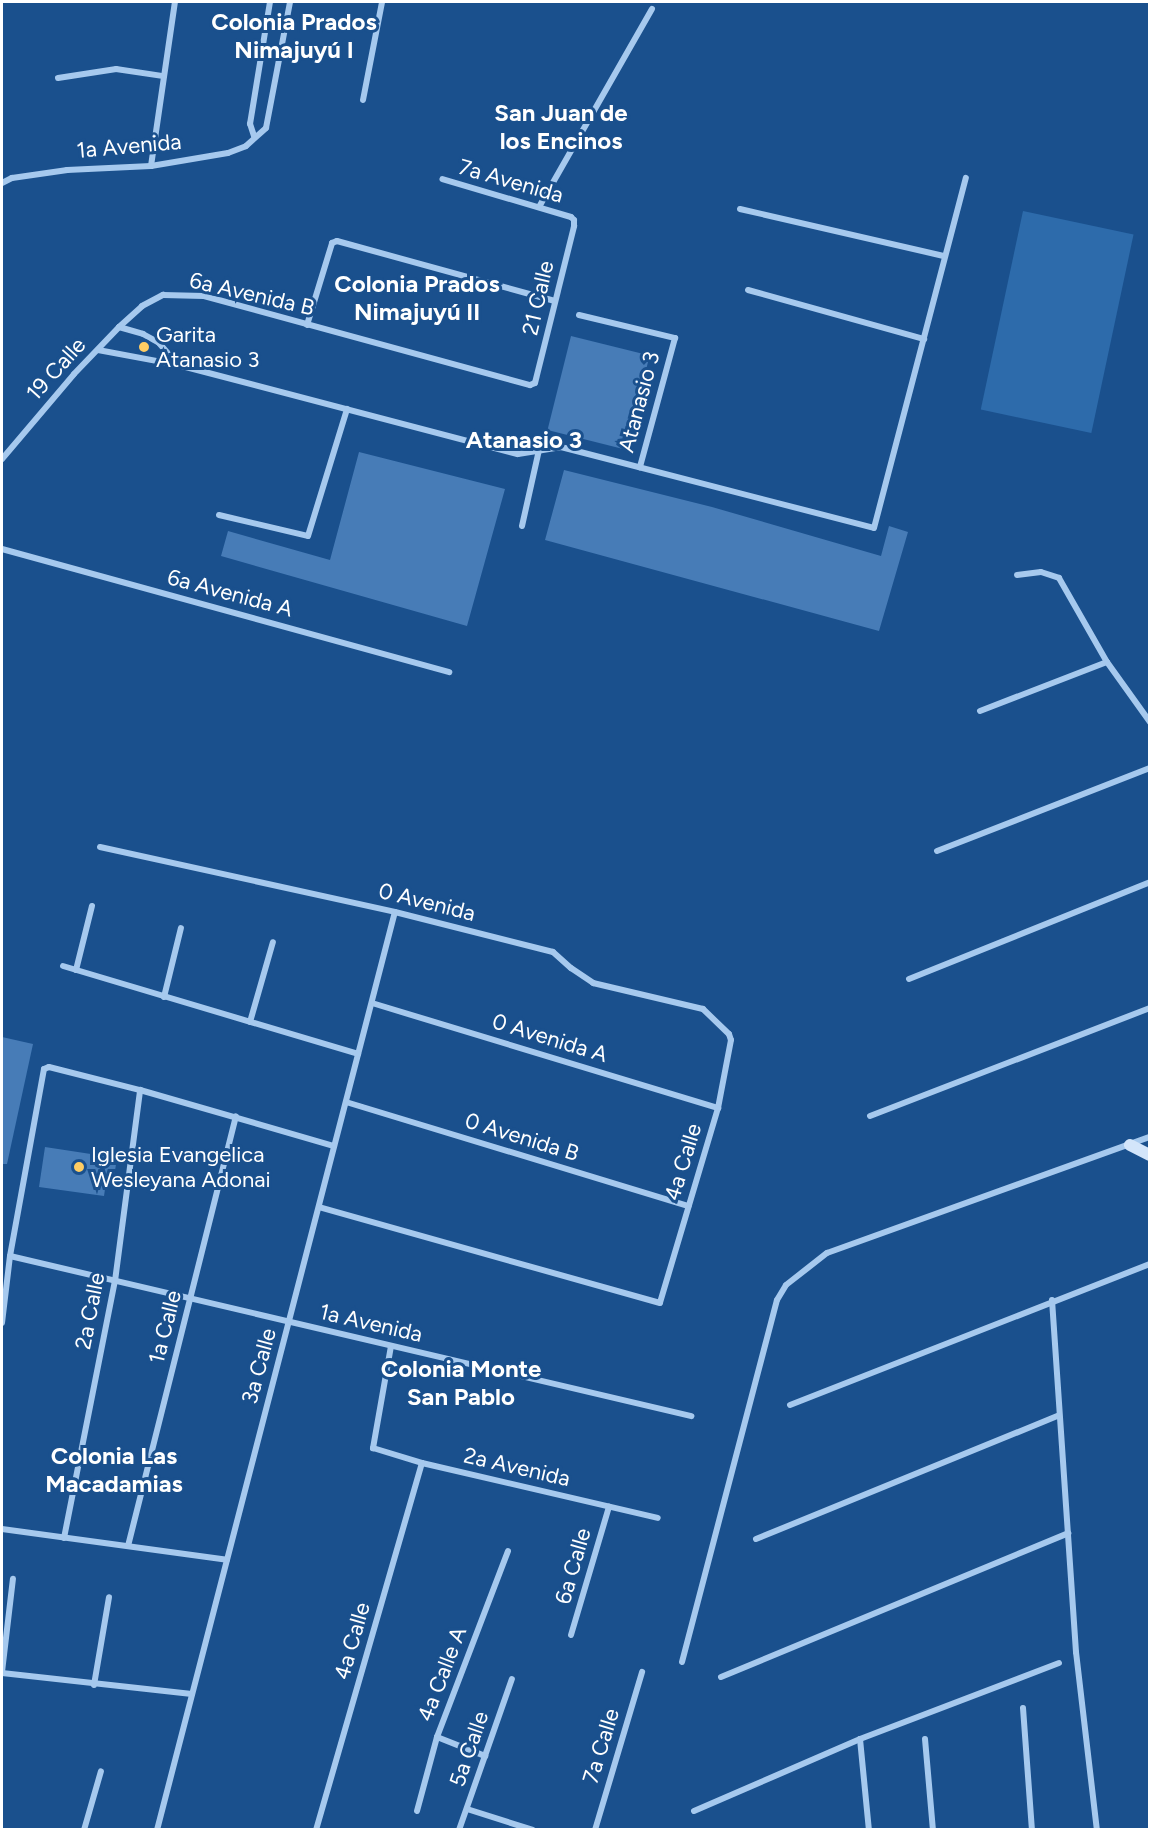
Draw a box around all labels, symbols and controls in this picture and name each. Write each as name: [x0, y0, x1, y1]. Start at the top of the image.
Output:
district label: Colonia Prados Nimajuyú I: [211, 8, 377, 64]
district label: San Juan de los Encinos: [494, 99, 628, 155]
street label: 1a Avenida: [76, 128, 182, 164]
street label: 7a Avenida: [456, 153, 566, 209]
street label: 21 Calle: [517, 258, 559, 338]
street label: 6a Avenida B: [187, 267, 317, 321]
district label: Colonia Prados Nimajuyú II: [334, 270, 500, 326]
place label: Garita Atanasio 3: [156, 321, 259, 372]
street label: 19 Calle: [21, 332, 91, 406]
marker: Garita Atanasio 3: [137, 340, 151, 354]
street label: Atanasio 3: [613, 349, 665, 455]
district label: Atanasio 3: [466, 426, 582, 454]
street label: 6a Avenida A: [164, 564, 296, 622]
street label: 0 Avenida: [376, 877, 478, 927]
street label: 0 Avenida A: [489, 1008, 611, 1068]
street label: 0 Avenida B: [462, 1107, 582, 1167]
street label: 4a Calle: [659, 1120, 707, 1204]
place label: Iglesia Evangelica Wesleyana Adonai: [91, 1141, 271, 1192]
marker: Iglesia Evangelica Wesleyana Adonai: [72, 1160, 86, 1174]
street label: 2a Calle: [70, 1270, 110, 1352]
street label: 1a Calle: [143, 1288, 187, 1366]
street label: 1a Avenida: [317, 1298, 425, 1348]
street label: 3a Calle: [236, 1325, 282, 1407]
district label: Colonia Monte San Pablo: [381, 1355, 541, 1411]
district label: Colonia Las Macadamias: [45, 1442, 183, 1498]
street label: 2a Avenida: [461, 1442, 573, 1492]
street label: 6a Calle: [550, 1525, 596, 1607]
street label: 4a Calle: [328, 1599, 376, 1683]
street label: 4a Calle A: [412, 1623, 472, 1725]
street label: 7a Calle: [577, 1705, 625, 1787]
street label: 5a Calle: [444, 1708, 494, 1790]

